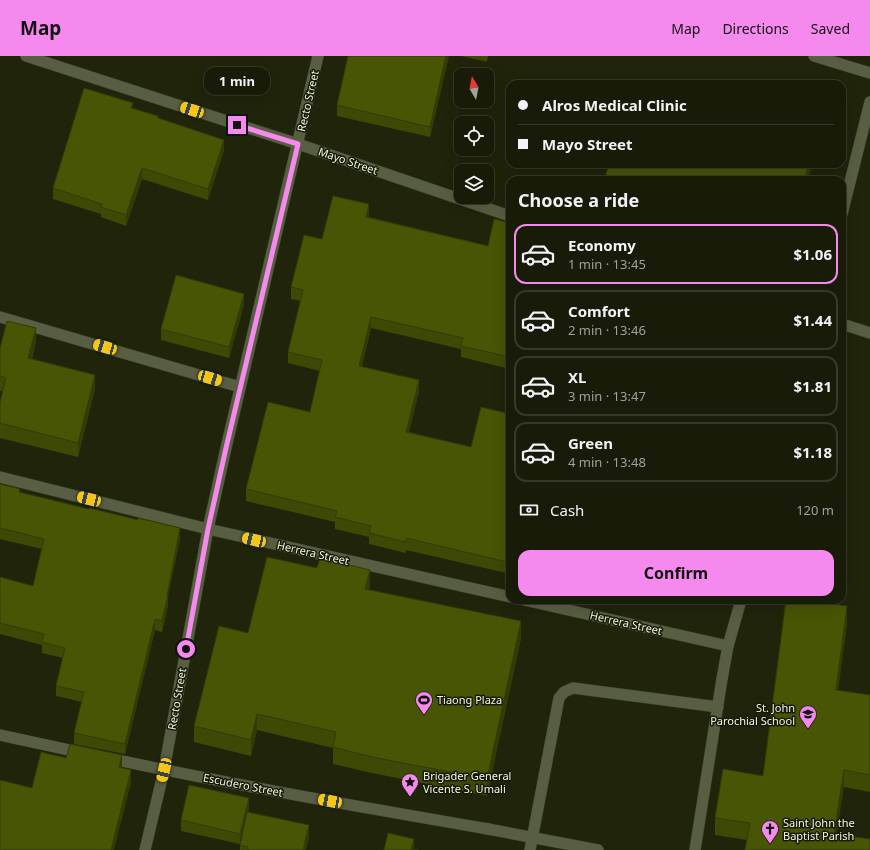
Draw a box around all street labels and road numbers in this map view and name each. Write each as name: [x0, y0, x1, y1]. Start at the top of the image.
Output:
street label: Recto Street: [293, 69, 322, 133]
street label: Mayo Street: [316, 143, 380, 178]
street label: Herrera Street: [276, 537, 351, 568]
street label: Herrera Street: [589, 607, 664, 638]
street label: Recto Street: [164, 667, 189, 731]
street label: Escudero Street: [202, 769, 284, 800]

